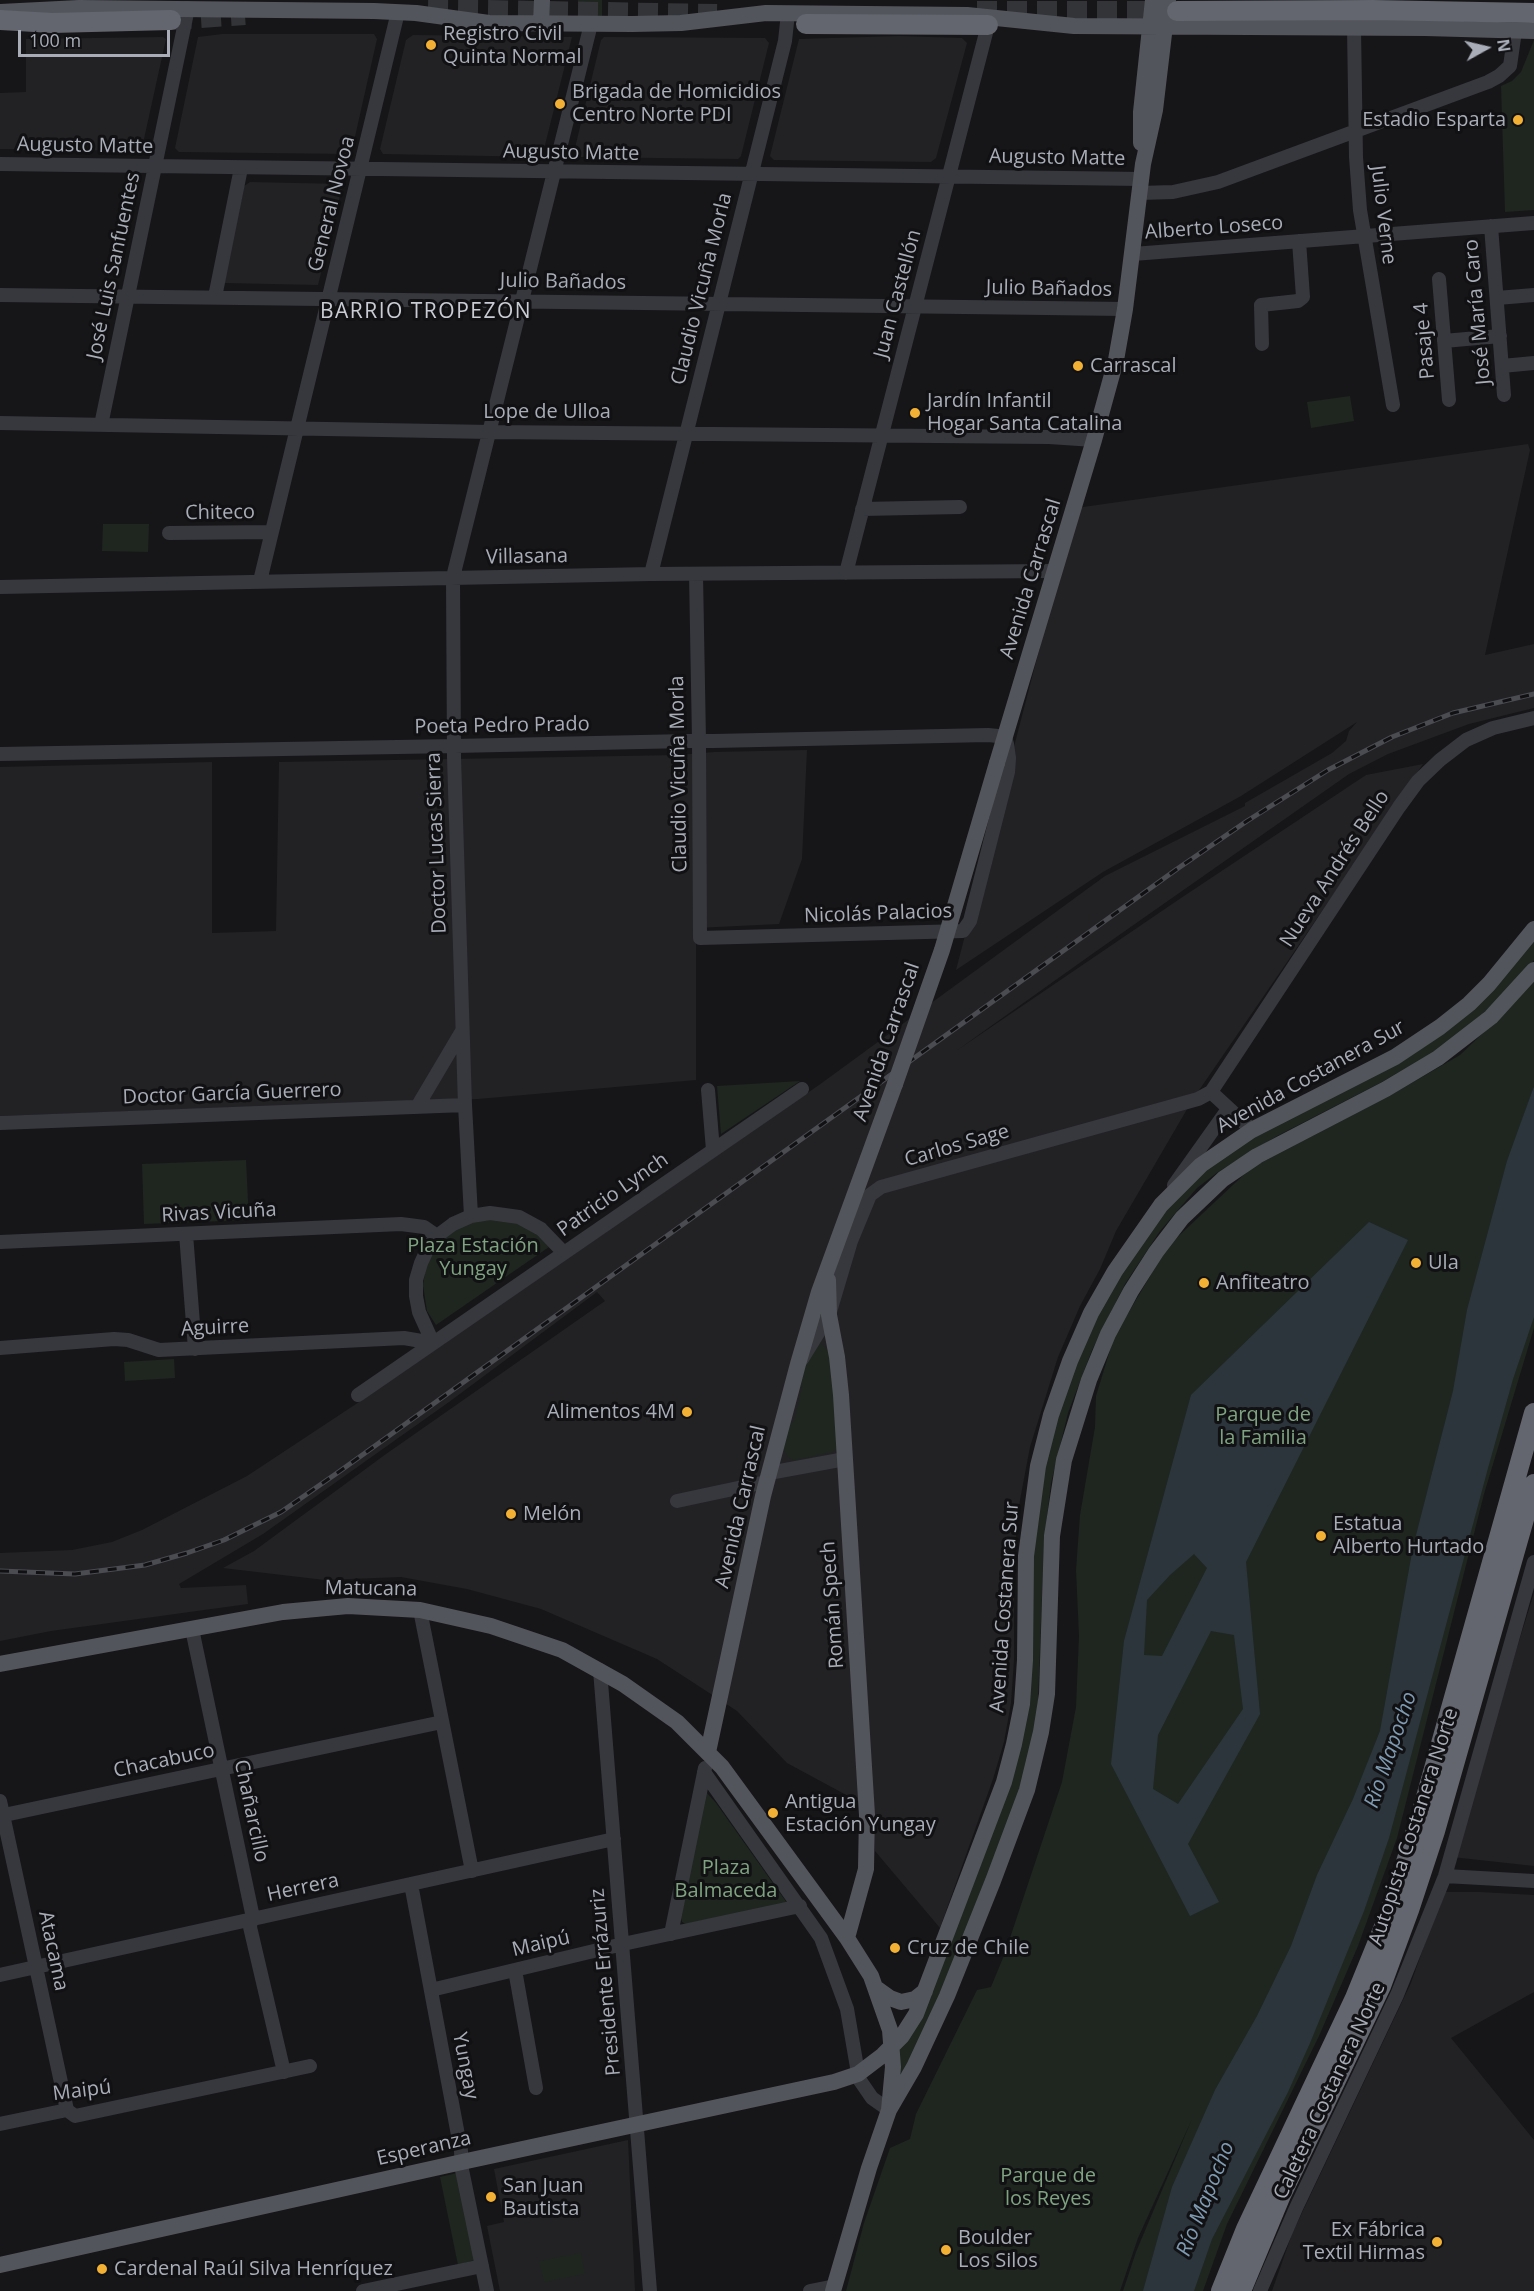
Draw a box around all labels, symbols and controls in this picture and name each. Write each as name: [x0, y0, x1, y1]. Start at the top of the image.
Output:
scale bar: [21, 18, 172, 56]
north arrow: [1456, 18, 1516, 78]
place label: Registro Civil Quinta Normal: [443, 22, 582, 69]
text: 100 m: [29, 28, 81, 52]
marker: Registro Civil Quinta Normal: [424, 38, 438, 52]
text: N: [1492, 38, 1516, 53]
place label: Brigada de Homicidios Centro Norte PDI: [572, 80, 781, 127]
marker: Brigada de Homicidios Centro Norte PDI: [553, 97, 567, 111]
place label: Estadio Esparta: [1362, 108, 1506, 132]
marker: Estadio Esparta: [1511, 113, 1525, 127]
street label: Augusto Matte: [17, 133, 153, 159]
street label: General Novoa: [304, 134, 360, 274]
street label: Augusto Matte: [503, 140, 639, 166]
street label: Augusto Matte: [989, 145, 1125, 171]
street label: Julio Verne: [1365, 164, 1401, 266]
street label: José Luis Sanfuentes: [82, 170, 146, 362]
street label: Claudio Vicuña Morla: [666, 190, 738, 388]
street label: Alberto Loseco: [1144, 211, 1284, 245]
street label: Juan Castellón: [869, 227, 927, 361]
street label: José María Caro: [1460, 238, 1496, 386]
street label: Julio Bañados: [500, 269, 626, 295]
street label: Julio Bañados: [986, 276, 1112, 302]
district label: BARRIO TROPEZÓN: [320, 299, 532, 325]
street label: Pasaje 4: [1410, 302, 1440, 380]
place label: Carrascal: [1090, 354, 1176, 378]
marker: Carrascal: [1071, 359, 1085, 373]
place label: Jardín Infantil Hogar Santa Catalina: [927, 389, 1122, 436]
street label: Lope de Ulloa: [483, 400, 611, 424]
marker: Jardín Infantil Hogar Santa Catalina: [908, 406, 922, 420]
street label: Avenida Carrascal: [995, 496, 1067, 662]
street label: Chiteco: [185, 500, 255, 526]
street label: Villasana: [486, 544, 568, 570]
street label: Claudio Vicuña Morla: [665, 675, 693, 873]
street label: Poeta Pedro Prado: [414, 712, 590, 740]
street label: Doctor Lucas Sierra: [422, 752, 452, 934]
street label: Nueva Andrés Bello: [1275, 786, 1395, 952]
street label: Nicolás Palacios: [804, 899, 952, 929]
street label: Avenida Carrascal: [849, 960, 925, 1124]
street label: Avenida Costanera Sur: [1213, 1015, 1409, 1139]
street label: Doctor García Guerrero: [122, 1078, 342, 1110]
street label: Carlos Sage: [902, 1120, 1012, 1172]
street label: Patricio Lynch: [553, 1148, 673, 1242]
street label: Rivas Vicuña: [161, 1198, 277, 1228]
park label: Plaza Estación Yungay: [407, 1234, 539, 1281]
place label: Ula: [1428, 1251, 1459, 1275]
marker: Ula: [1409, 1256, 1423, 1270]
place label: Anfiteatro: [1216, 1271, 1309, 1295]
marker: Anfiteatro: [1197, 1276, 1211, 1290]
street label: Aguirre: [180, 1314, 250, 1342]
place label: Alimentos 4M: [547, 1400, 675, 1424]
park label: Parque de la Familia: [1215, 1403, 1311, 1450]
marker: Alimentos 4M: [680, 1405, 694, 1419]
street label: Avenida Carrascal: [711, 1423, 771, 1591]
street label: Avenida Costanera Sur: [986, 1501, 1024, 1713]
place label: Melón: [523, 1502, 582, 1526]
marker: Melón: [504, 1507, 518, 1521]
place label: Estatua Alberto Hurtado: [1333, 1512, 1484, 1559]
marker: Estatua Alberto Hurtado: [1314, 1529, 1328, 1543]
street label: Román Spech: [817, 1540, 849, 1670]
street label: Matucana: [325, 1576, 417, 1602]
water label: Río Mapocho: [1359, 1688, 1423, 1812]
street label: Autopista Costanera Norte: [1364, 1705, 1464, 1949]
street label: Chacabuco: [111, 1739, 217, 1783]
street label: Chañarcillo: [228, 1758, 274, 1864]
place label: Antigua Estación Yungay: [785, 1790, 936, 1837]
marker: Antigua Estación Yungay: [766, 1806, 780, 1820]
park label: Plaza Balmaceda: [675, 1856, 777, 1903]
street label: Herrera: [265, 1869, 341, 1907]
street label: Presidente Errázuriz: [586, 1887, 626, 2077]
street label: Atacama: [33, 1909, 73, 1993]
street label: Maipú: [510, 1926, 572, 1962]
place label: Cruz de Chile: [907, 1936, 1029, 1960]
marker: Cruz de Chile: [888, 1941, 902, 1955]
street label: Caletera Costanera Norte: [1269, 1979, 1391, 2203]
street label: Yungay: [447, 2030, 483, 2102]
street label: Maipú: [51, 2076, 113, 2106]
street label: Esperanza: [374, 2126, 474, 2172]
water label: Río Mapocho: [1172, 2138, 1240, 2260]
park label: Parque de los Reyes: [1000, 2164, 1096, 2211]
place label: San Juan Bautista: [503, 2174, 584, 2221]
marker: San Juan Bautista: [484, 2190, 498, 2204]
place label: Ex Fábrica Textil Hirmas: [1303, 2218, 1425, 2265]
place label: Boulder Los Silos: [958, 2226, 1038, 2273]
marker: Ex Fábrica Textil Hirmas: [1430, 2235, 1444, 2249]
marker: Boulder Los Silos: [939, 2243, 953, 2257]
place label: Cardenal Raúl Silva Henríquez: [114, 2257, 393, 2281]
marker: Cardenal Raúl Silva Henríquez: [95, 2262, 109, 2276]

